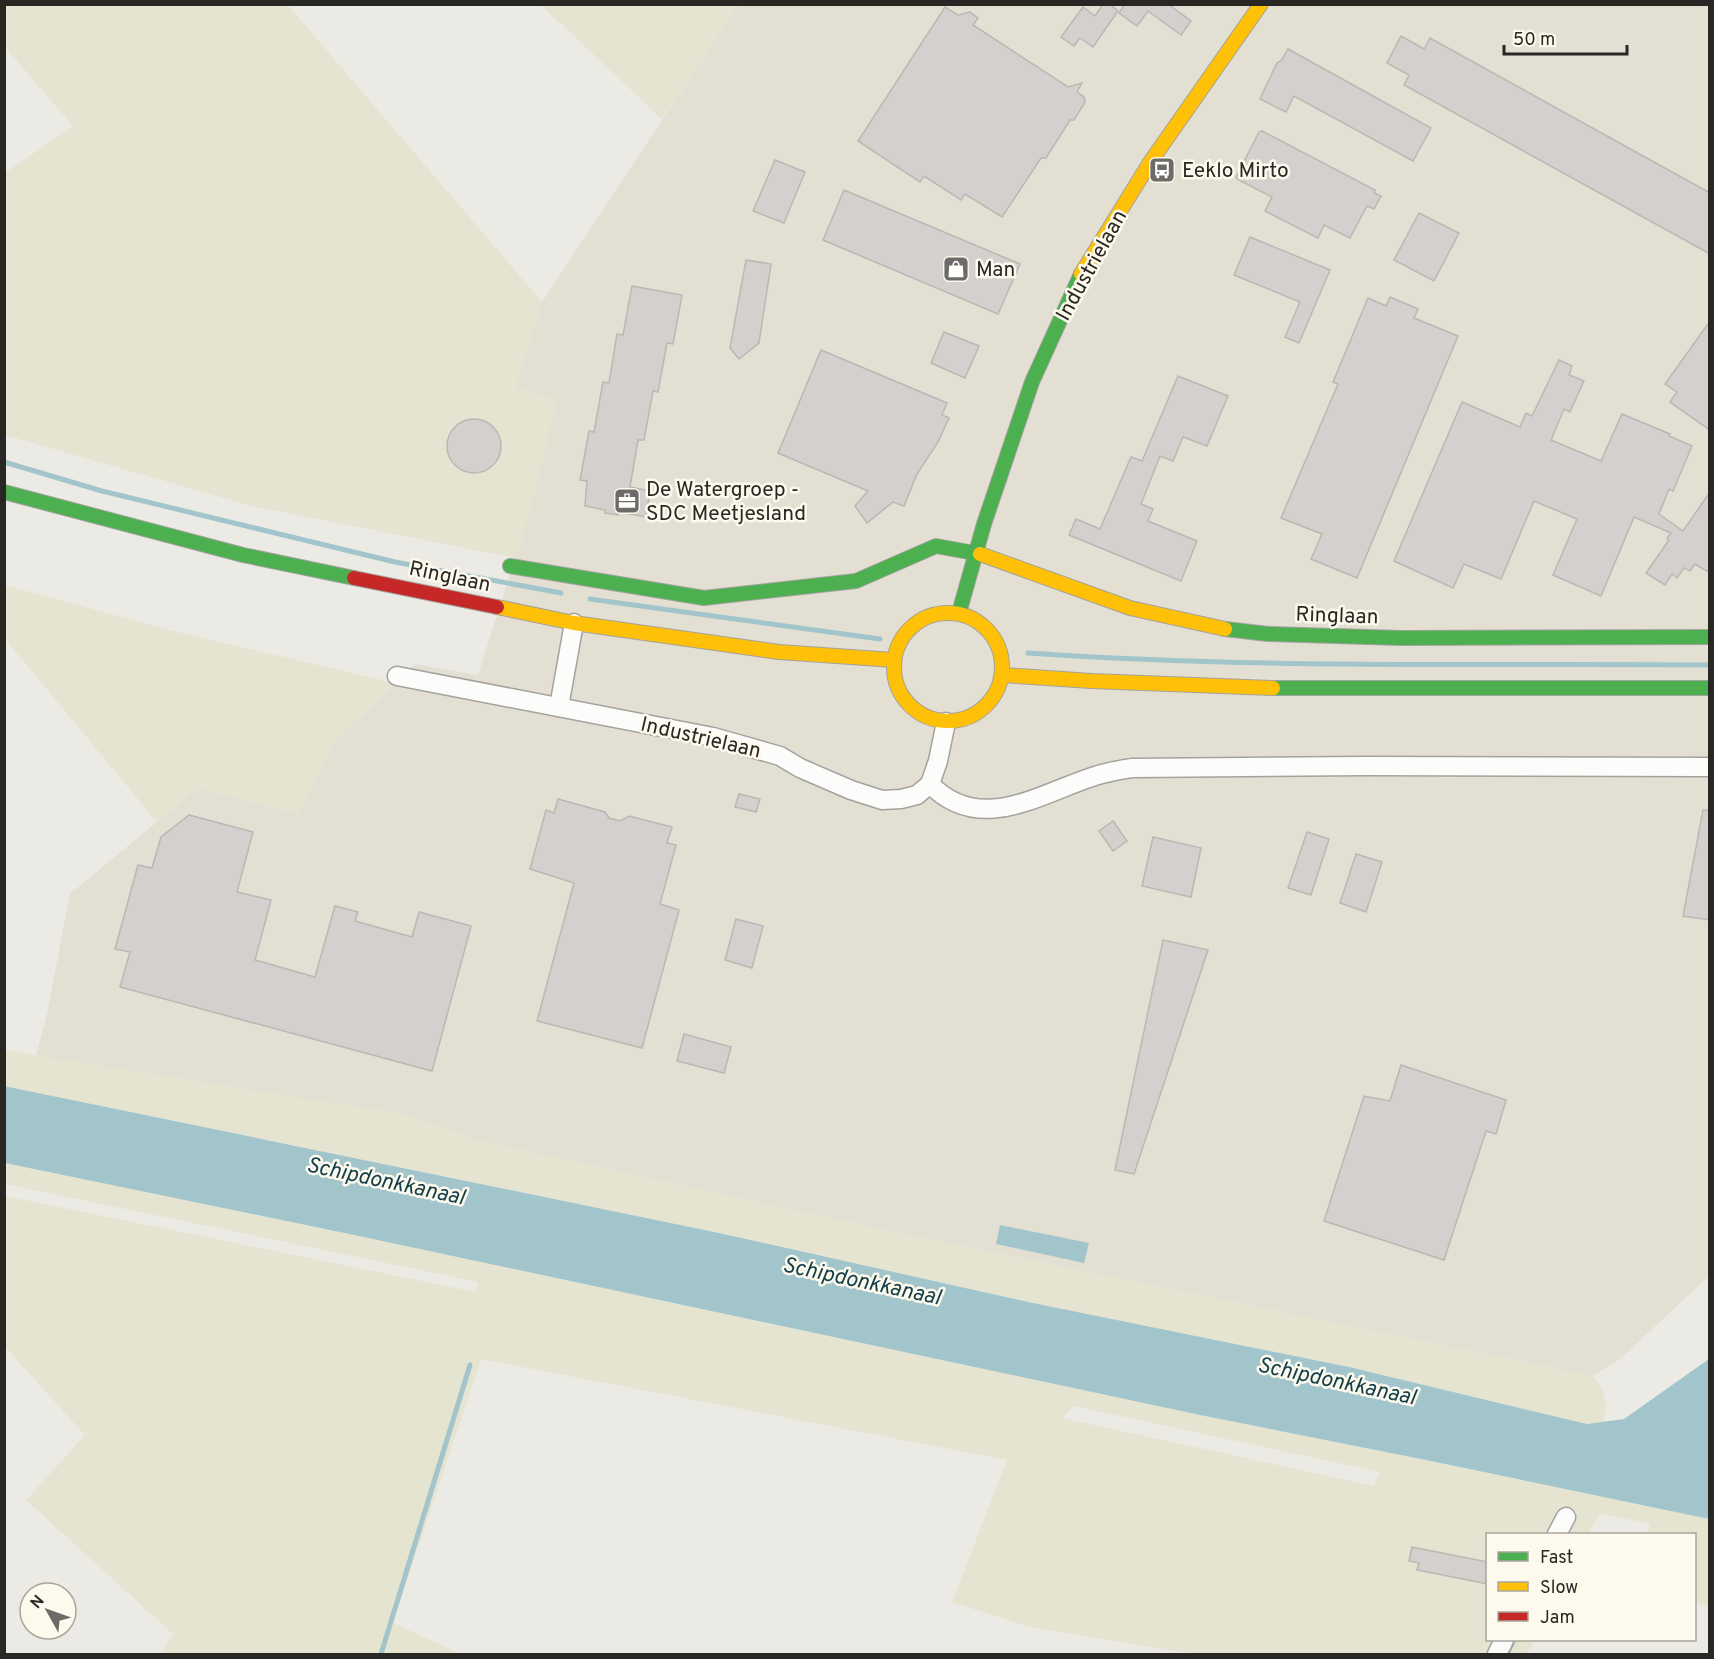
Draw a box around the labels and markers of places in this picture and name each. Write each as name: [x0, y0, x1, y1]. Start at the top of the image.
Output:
bus stop icon: Eeklo Mirto: [1147, 155, 1177, 185]
place label: Eeklo Mirto: [1182, 158, 1289, 185]
shop icon: Man: [941, 254, 971, 284]
place label: Man: [976, 257, 1015, 284]
place label: De Watergroep - SDC Meetjesland: [646, 477, 806, 528]
office icon: De Watergroep - SDC Meetjesland: [612, 486, 642, 516]

